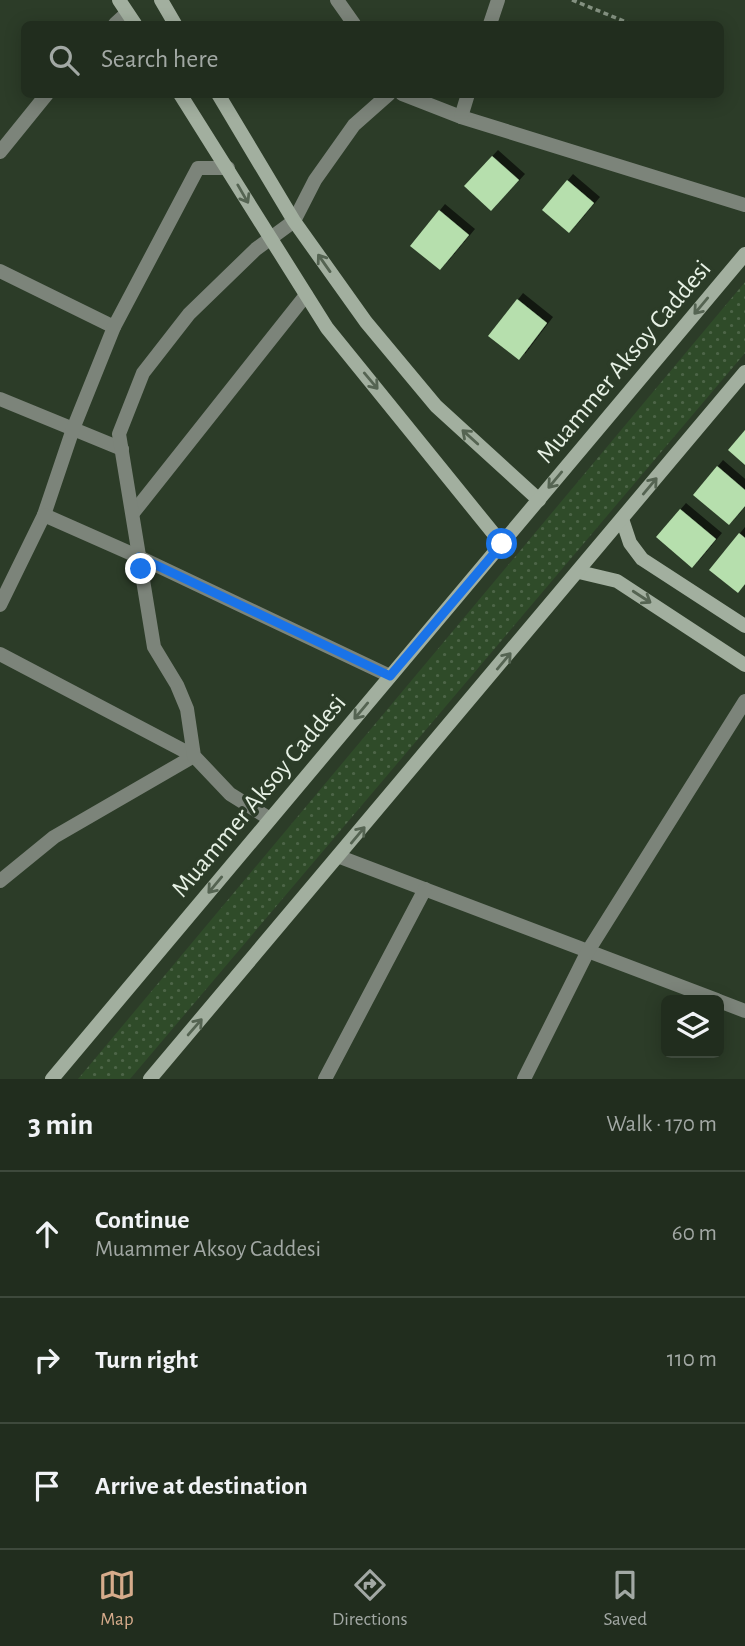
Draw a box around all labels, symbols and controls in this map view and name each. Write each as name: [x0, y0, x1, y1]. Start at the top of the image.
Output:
search box: [21, 21, 724, 98]
icon: search: [45, 41, 83, 79]
text: Search here: [101, 46, 219, 72]
one-way arrow: [236, 183, 250, 203]
one-way arrow: [317, 254, 332, 273]
street label: Muammer Aksoy Caddesi: [532, 255, 716, 468]
one-way arrow: [693, 296, 709, 314]
one-way arrow: [363, 372, 379, 390]
one-way arrow: [461, 429, 479, 445]
one-way arrow: [547, 471, 563, 489]
one-way arrow: [642, 477, 658, 495]
route start: [486, 528, 517, 559]
route end: [125, 553, 156, 584]
one-way arrow: [631, 591, 651, 605]
one-way arrow: [497, 653, 512, 671]
street label: Muammer Aksoy Caddesi: [167, 689, 351, 902]
one-way arrow: [353, 701, 369, 719]
one-way arrow: [350, 827, 366, 845]
one-way arrow: [207, 876, 223, 894]
map controls: [661, 995, 724, 1058]
button: layers: [661, 995, 724, 1058]
one-way arrow: [187, 1018, 203, 1036]
text: 3 min: [28, 1110, 93, 1140]
text: Walk · 170 m: [606, 1113, 717, 1136]
text: Continue: [95, 1207, 190, 1233]
icon: ahead: [28, 1215, 66, 1253]
text: 60 m: [672, 1222, 717, 1245]
text: Muammer Aksoy Caddesi: [95, 1238, 321, 1261]
icon: right: [28, 1341, 66, 1379]
text: Turn right: [95, 1347, 198, 1373]
text: 110 m: [667, 1348, 717, 1371]
icon: arrive: [28, 1467, 66, 1505]
text: Arrive at destination: [95, 1473, 308, 1499]
tab: Map: [98, 1566, 136, 1631]
tab: Directions: [332, 1566, 408, 1631]
tab: Saved: [604, 1566, 647, 1631]

